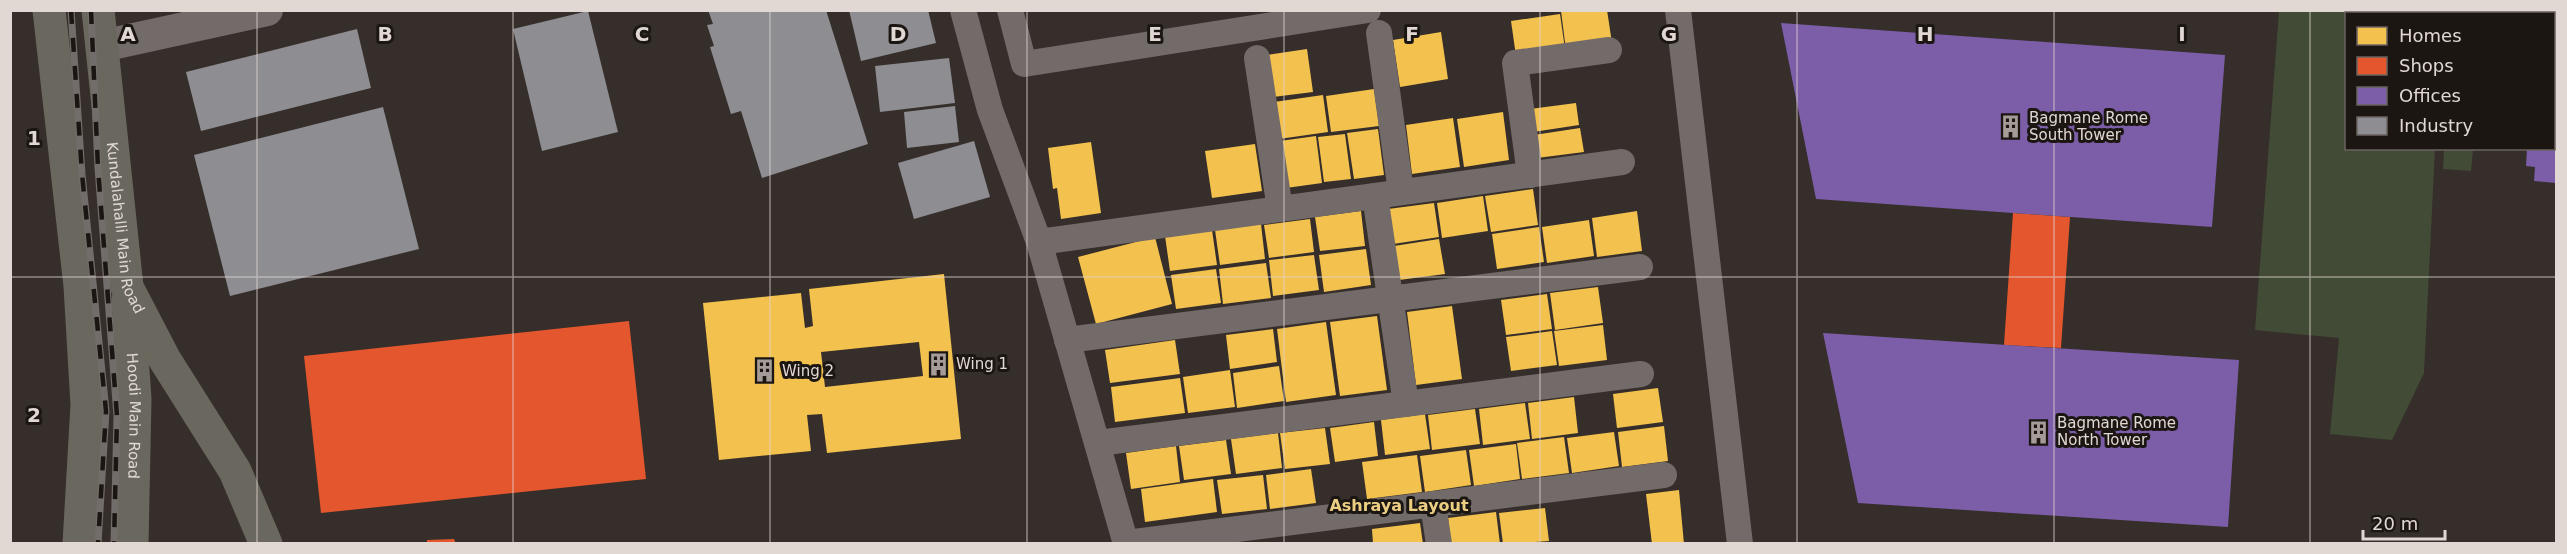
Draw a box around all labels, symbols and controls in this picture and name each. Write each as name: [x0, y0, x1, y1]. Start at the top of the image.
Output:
legend: [2345, 12, 2555, 150]
text: A: [120, 22, 136, 46]
text: B: [377, 22, 393, 46]
text: C: [635, 22, 649, 46]
text: D: [890, 22, 906, 46]
text: E: [1148, 22, 1162, 46]
text: F: [1405, 22, 1419, 46]
text: G: [1661, 22, 1677, 46]
text: H: [1917, 22, 1933, 46]
text: I: [2178, 22, 2186, 46]
text: Homes: [2399, 25, 2462, 46]
text: Shops: [2399, 55, 2454, 76]
text: Offices: [2399, 85, 2461, 106]
place label: Bagmane Rome South Tower: [2029, 109, 2148, 144]
building icon: Bagmane Rome South Tower: [1998, 114, 2024, 140]
text: Industry: [2399, 115, 2473, 136]
text: 1: [27, 126, 41, 150]
street label: Kundalahalli Main Road: [103, 141, 148, 317]
building icon: Wing 1: [925, 351, 951, 377]
street label: Hoodi Main Road: [123, 352, 144, 479]
place label: Wing 1: [956, 355, 1008, 373]
building icon: Wing 2: [751, 358, 777, 384]
place label: Wing 2: [782, 362, 834, 380]
text: 2: [27, 403, 41, 427]
place label: Bagmane Rome North Tower: [2057, 414, 2176, 449]
building icon: Bagmane Rome North Tower: [2026, 419, 2052, 445]
district label: Ashraya Layout: [1329, 496, 1469, 515]
scale bar: [2363, 503, 2446, 541]
text: 20 m: [2372, 513, 2418, 534]

